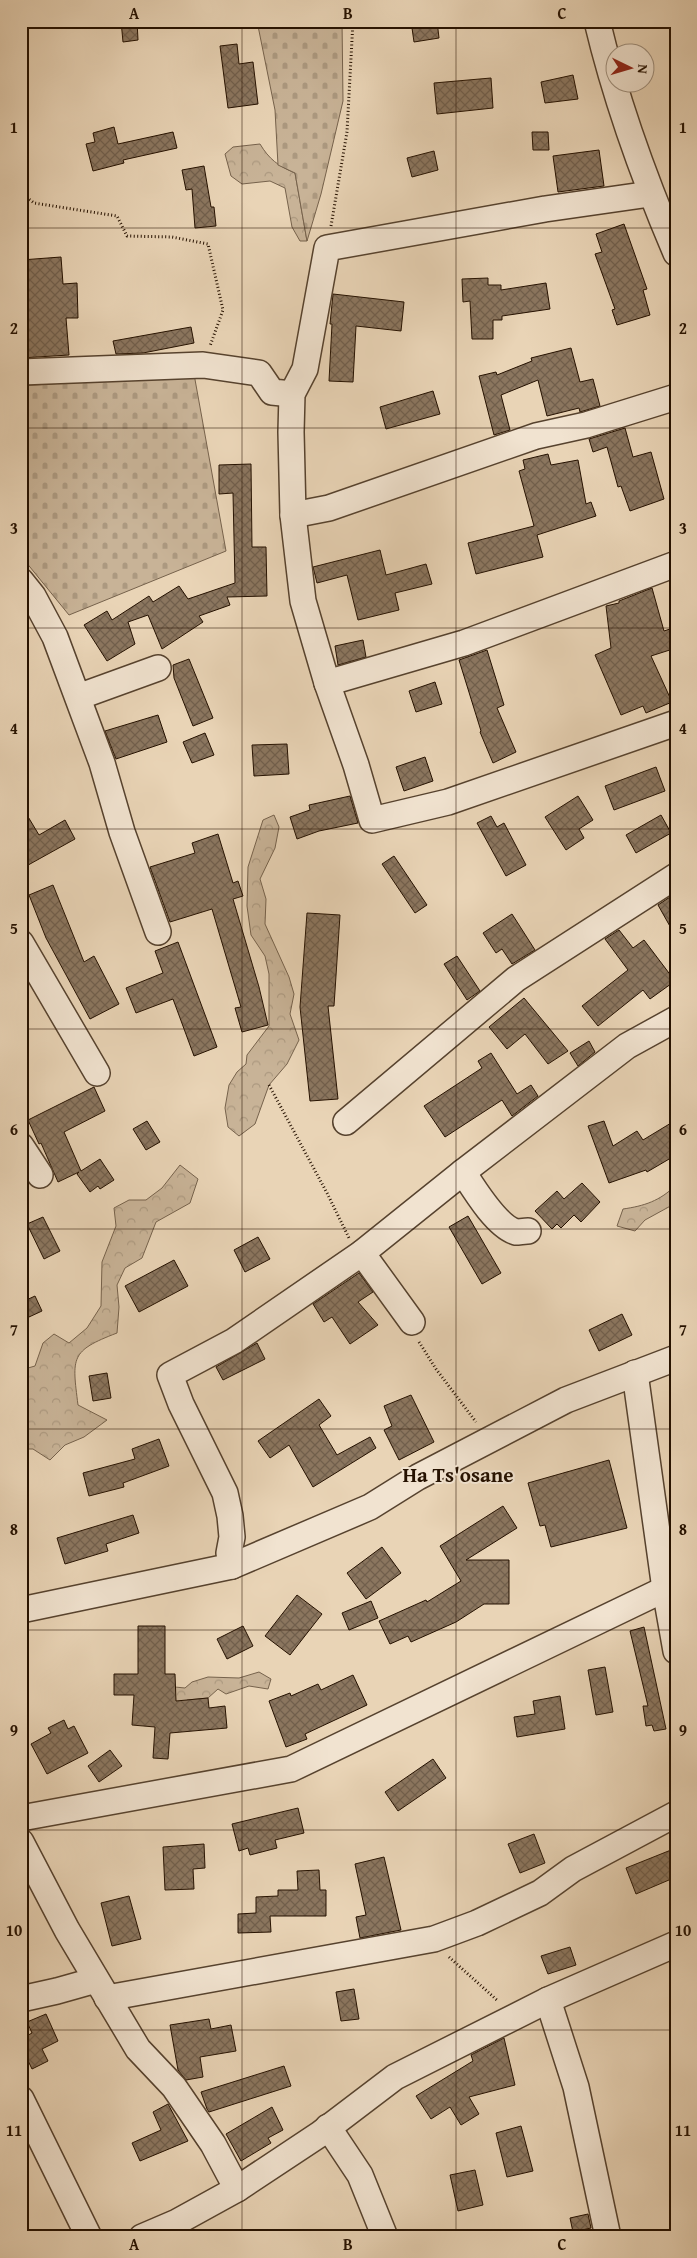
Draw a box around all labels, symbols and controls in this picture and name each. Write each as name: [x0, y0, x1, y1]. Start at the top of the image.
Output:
text: A: [129, 1, 140, 25]
text: B: [343, 1, 353, 25]
text: C: [557, 1, 567, 25]
north arrow: [604, 42, 654, 92]
text: N: [633, 64, 653, 75]
text: 1: [10, 115, 18, 139]
text: 1: [679, 115, 687, 139]
text: 2: [10, 316, 18, 340]
text: 2: [679, 316, 687, 340]
text: 3: [10, 516, 18, 540]
text: 3: [679, 516, 687, 540]
text: 4: [10, 716, 18, 740]
text: 4: [679, 716, 687, 740]
text: 5: [10, 916, 18, 940]
text: 5: [679, 916, 687, 940]
text: 6: [10, 1117, 18, 1141]
text: 6: [679, 1117, 687, 1141]
text: 7: [10, 1317, 18, 1341]
text: 7: [679, 1317, 687, 1341]
district label: Ha Ts'osane: [403, 1459, 513, 1490]
text: 8: [10, 1517, 18, 1541]
text: 8: [679, 1517, 687, 1541]
text: 9: [10, 1718, 18, 1742]
text: 9: [679, 1718, 687, 1742]
text: 10: [6, 1918, 22, 1942]
text: 10: [675, 1918, 691, 1942]
text: 11: [6, 2118, 22, 2142]
text: 11: [675, 2118, 691, 2142]
text: A: [129, 2232, 140, 2256]
text: B: [343, 2232, 353, 2256]
text: C: [557, 2232, 567, 2256]

